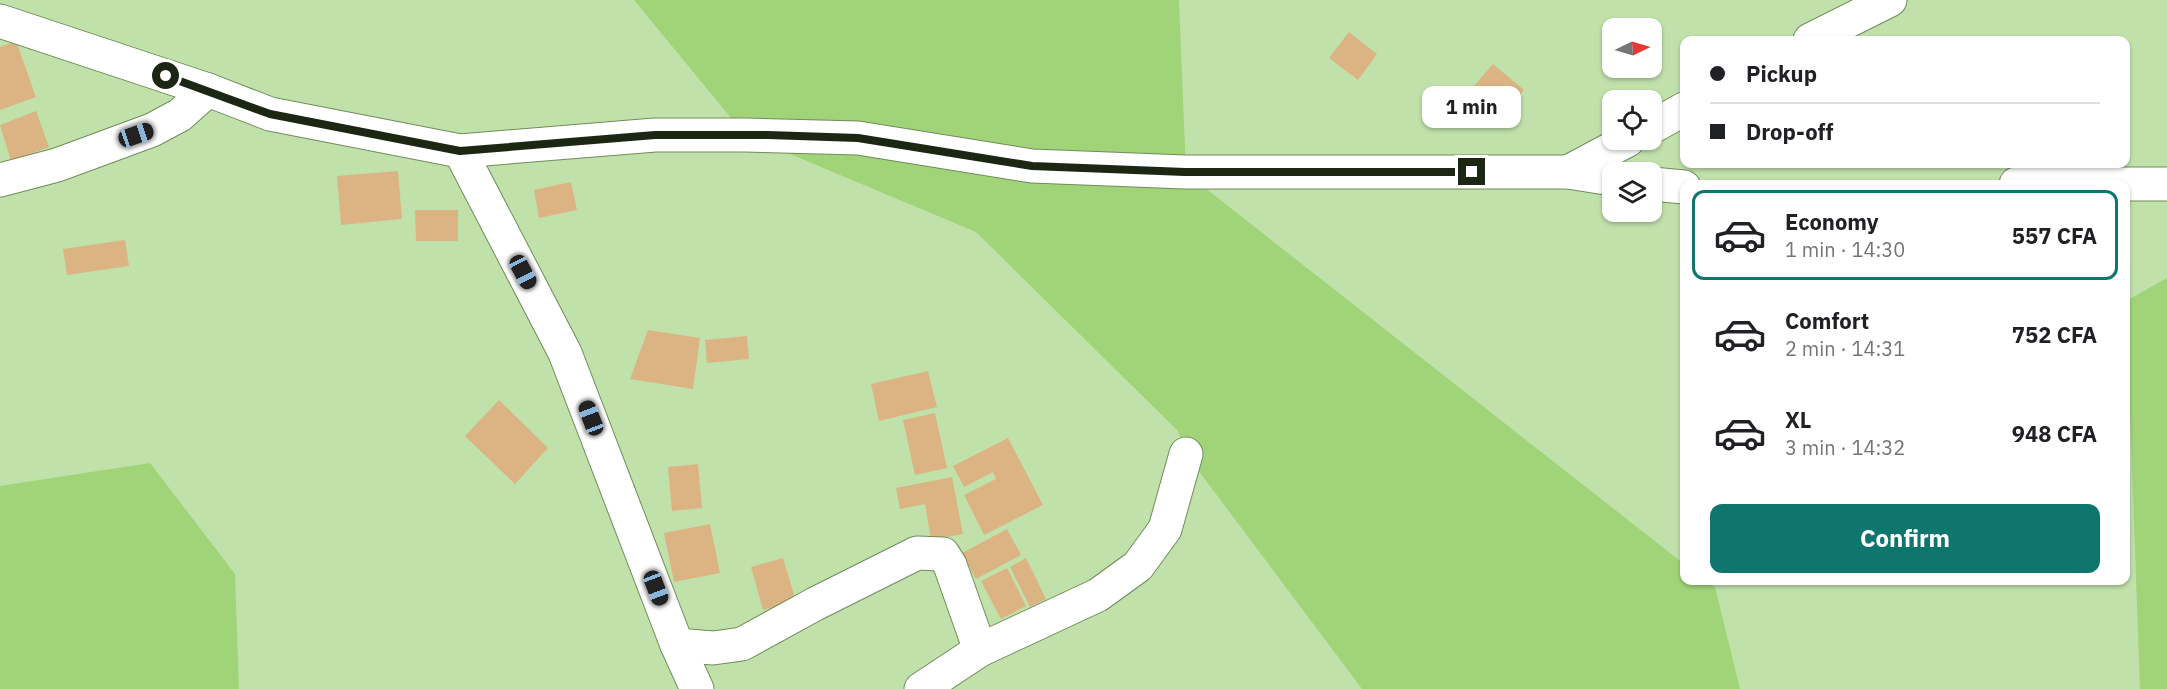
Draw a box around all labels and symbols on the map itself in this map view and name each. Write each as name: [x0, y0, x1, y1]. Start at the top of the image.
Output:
north arrow: [1602, 18, 1662, 78]
route start: [152, 62, 179, 89]
callout: 1 min: [1422, 85, 1522, 127]
car: [116, 121, 156, 149]
route end: [1458, 158, 1485, 185]
car: [507, 252, 539, 292]
car: [576, 398, 606, 438]
car: [641, 568, 671, 608]

